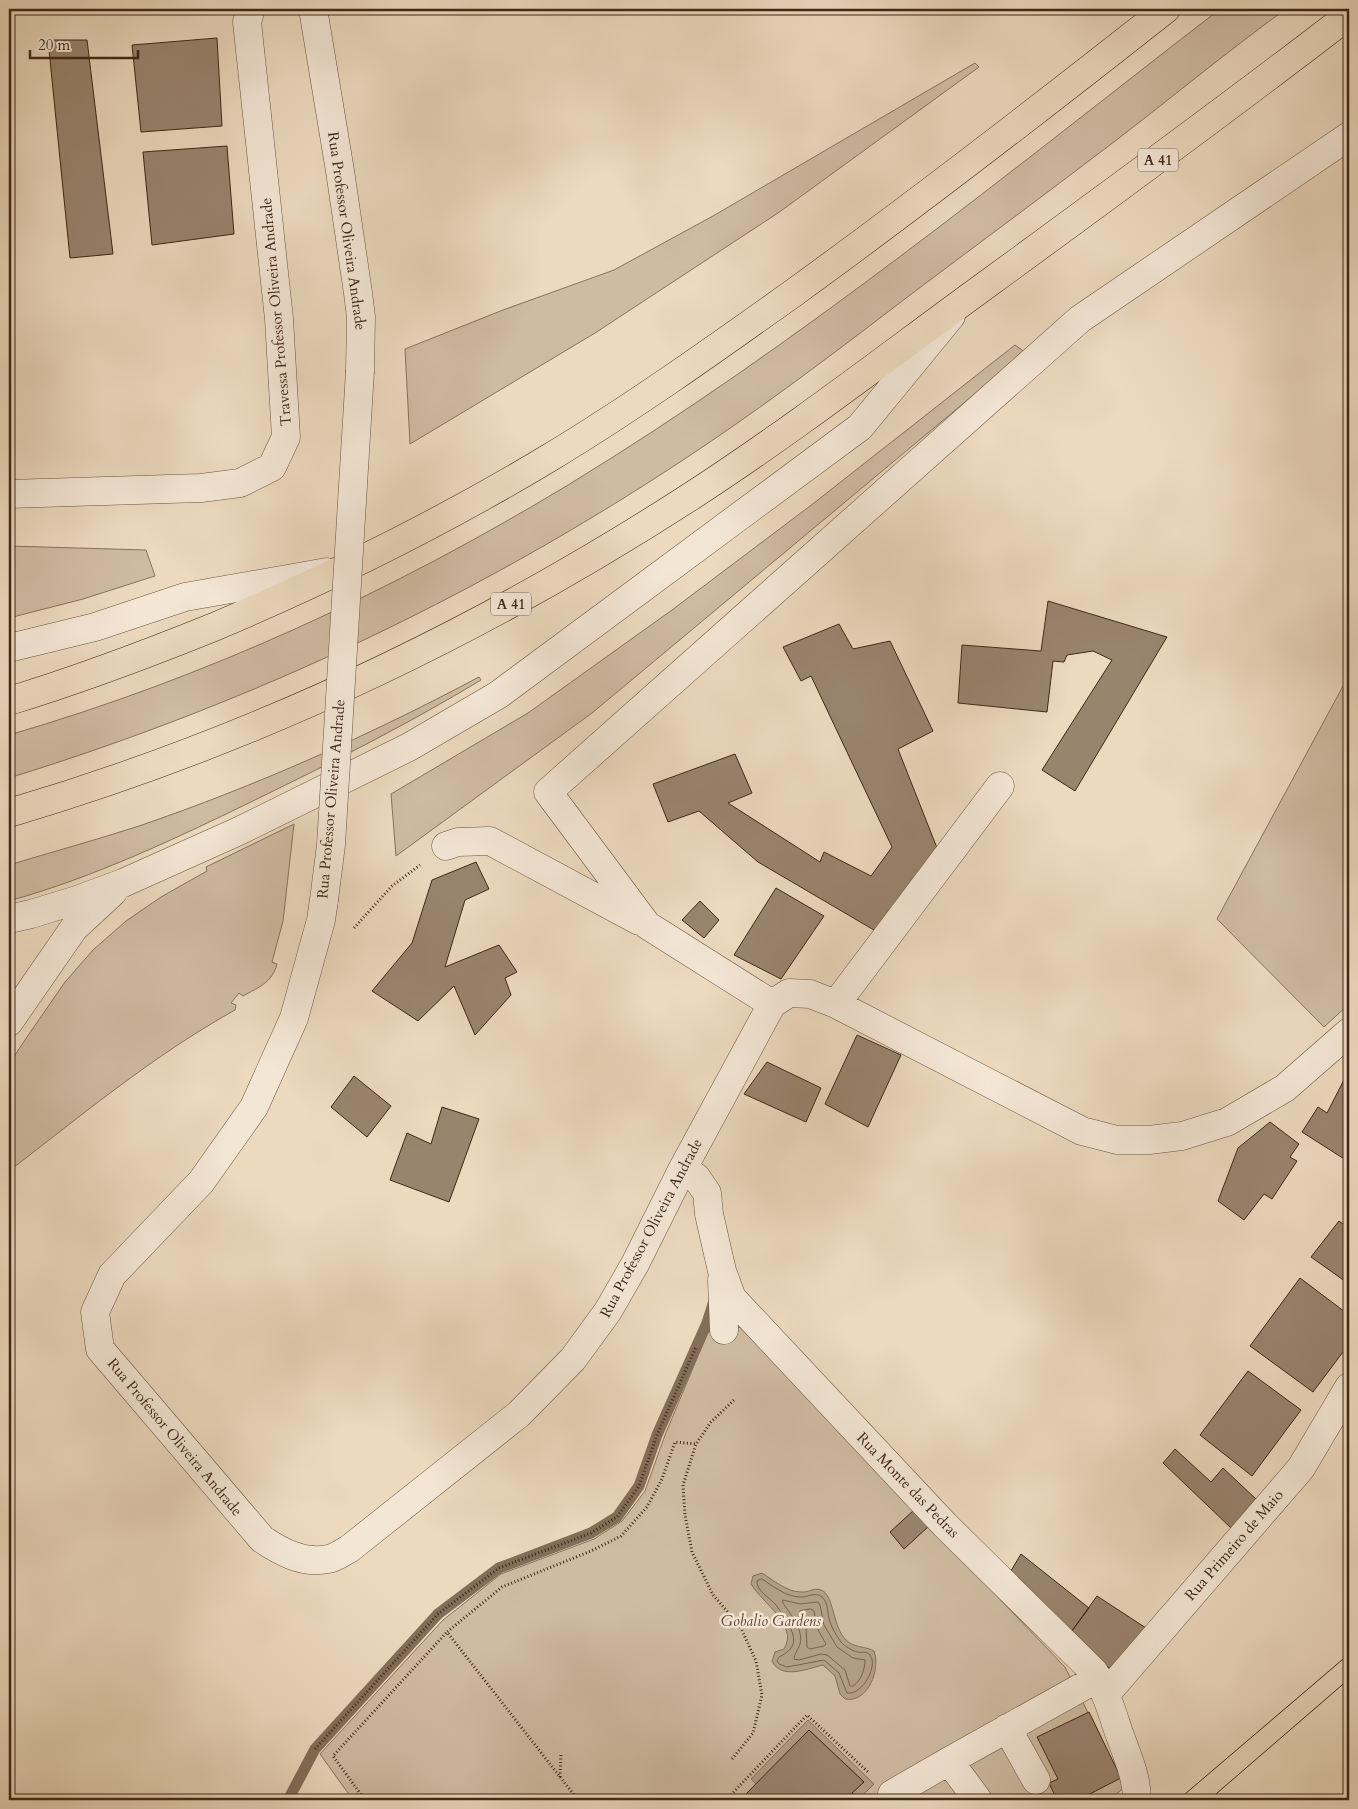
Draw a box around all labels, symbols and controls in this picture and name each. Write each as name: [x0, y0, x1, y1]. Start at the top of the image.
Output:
scale bar: [30, 28, 138, 60]
text: 20 m: [38, 35, 70, 55]
street label: Rua Professor Oliveira Andrade: [323, 131, 371, 332]
road number: A 41: [1138, 148, 1178, 172]
street label: Travessa Professor Oliveira Andrade: [256, 197, 296, 427]
road number: A 41: [491, 592, 531, 616]
street label: Rua Professor Oliveira Andrade: [312, 698, 350, 900]
street label: Rua Professor Oliveira Andrade: [595, 1135, 707, 1321]
street label: Rua Professor Oliveira Andrade: [103, 1354, 247, 1520]
street label: Rua Monte das Pedras: [852, 1428, 964, 1542]
street label: Rua Primeiro de Maio: [1180, 1485, 1288, 1605]
park label: Gobalio Gardens: [721, 1611, 821, 1631]

